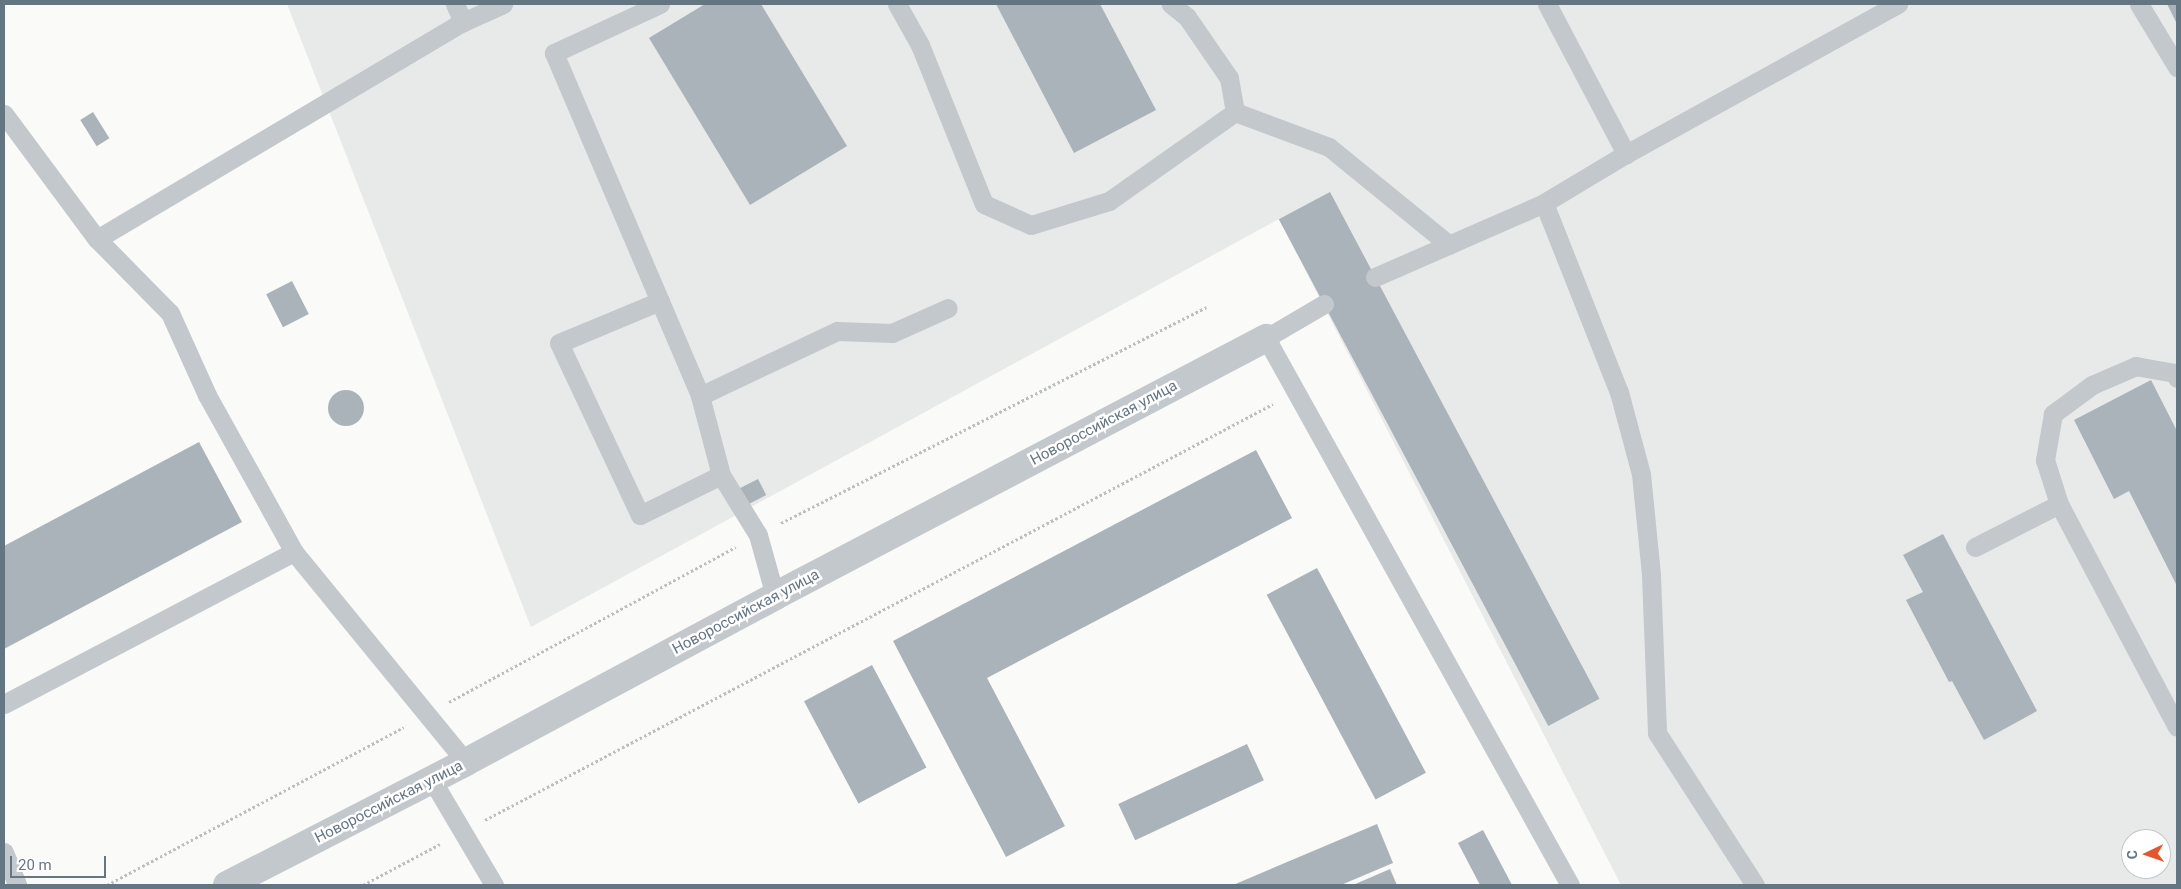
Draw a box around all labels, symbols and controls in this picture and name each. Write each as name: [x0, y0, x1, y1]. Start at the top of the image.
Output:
street label: Новороссийская улица: [1028, 377, 1180, 469]
street label: Новороссийская улица: [670, 566, 822, 658]
street label: Новороссийская улица: [312, 757, 466, 847]
north arrow: [2121, 829, 2171, 879]
scale bar: [12, 846, 109, 878]
text: С: [2124, 850, 2140, 860]
text: 20 m: [18, 856, 52, 874]

